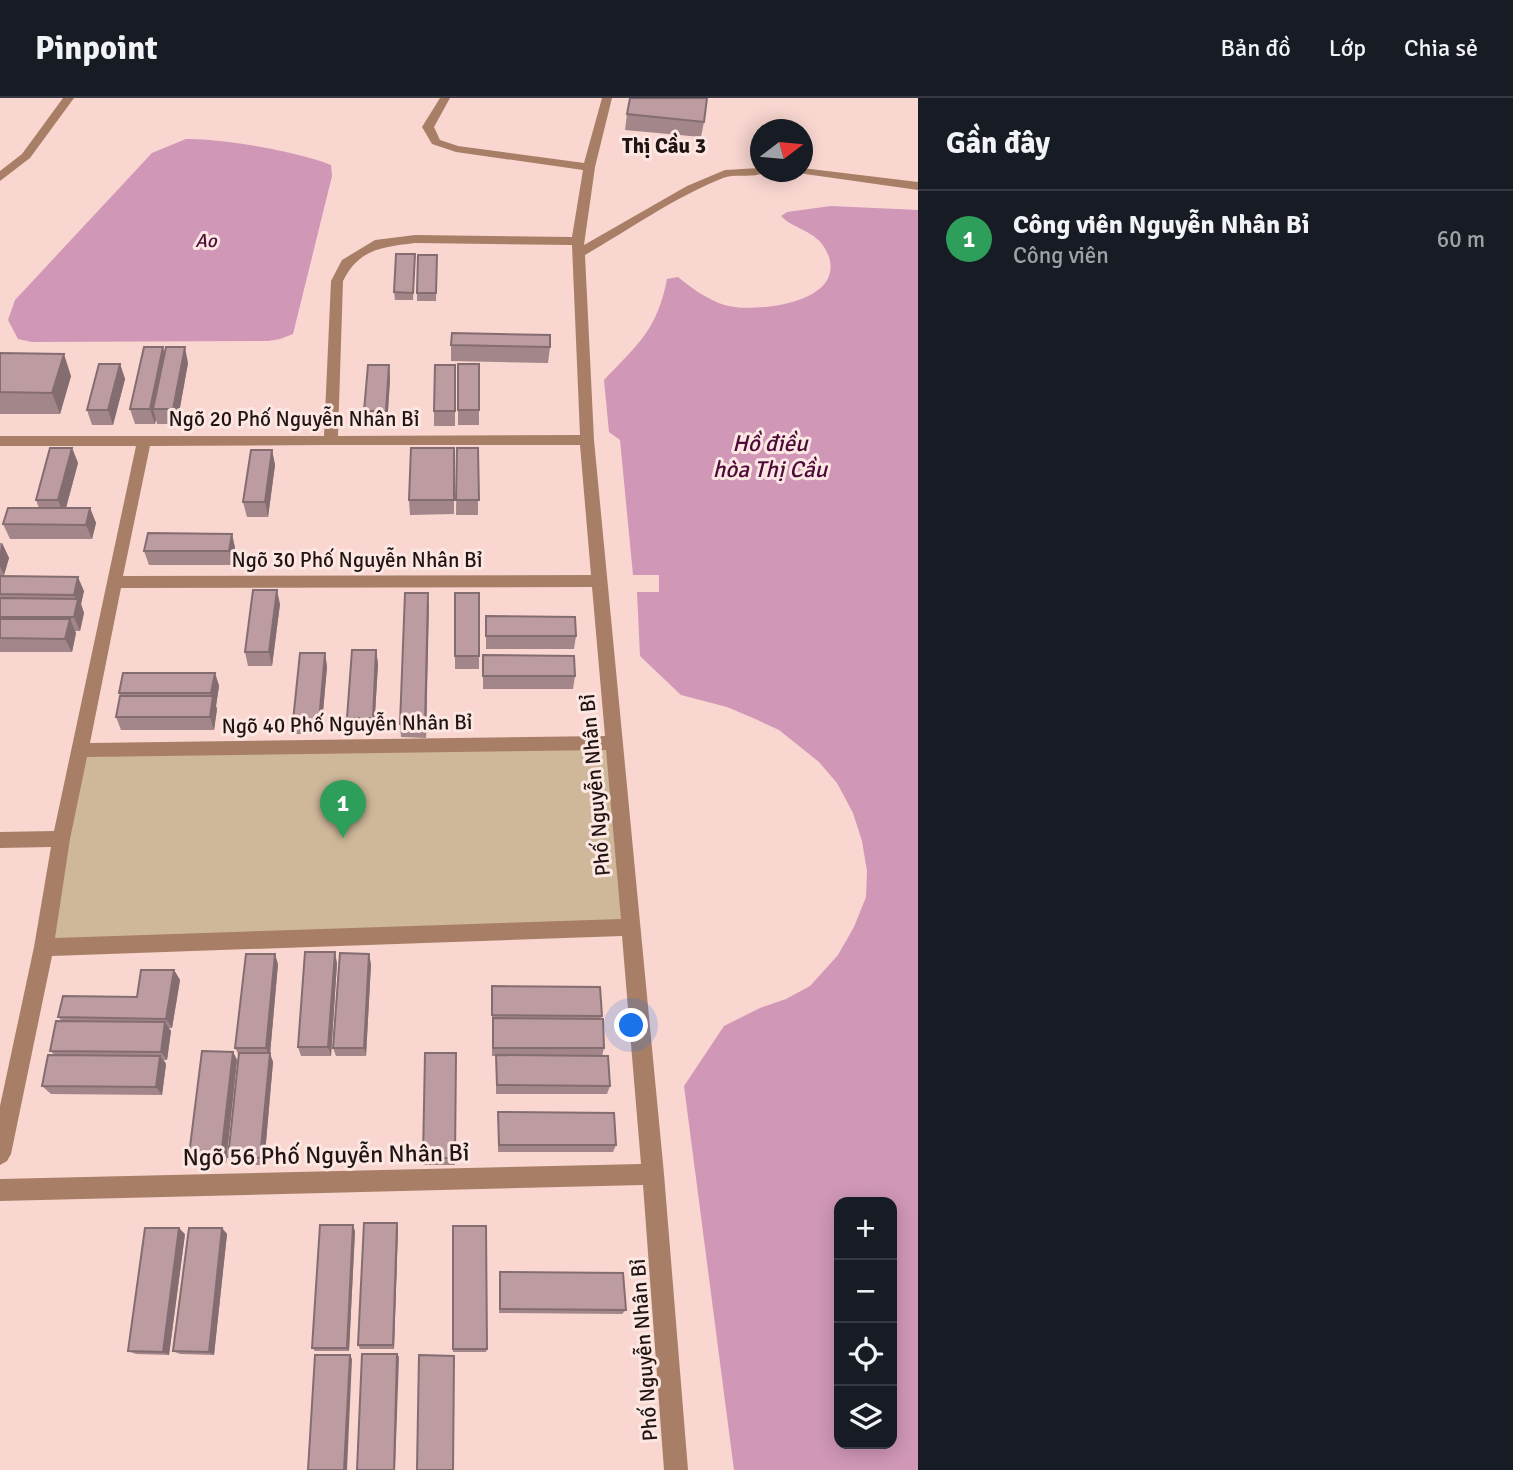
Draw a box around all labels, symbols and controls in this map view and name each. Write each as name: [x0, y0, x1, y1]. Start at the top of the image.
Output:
text: Pinpoint: [35, 28, 158, 69]
text: Bản đồ: [1220, 33, 1291, 63]
text: Lớp: [1329, 33, 1366, 63]
text: Chia sẻ: [1404, 33, 1478, 63]
north arrow: [750, 119, 813, 182]
text: Gần đây: [946, 125, 1050, 162]
district label: Thị Cầu 3: [622, 132, 706, 159]
text: Công viên Nguyễn Nhân Bỉ: [1013, 209, 1310, 241]
text: 1: [963, 225, 975, 254]
text: 60 m: [1437, 225, 1485, 254]
water label: Ao: [195, 229, 218, 253]
text: Công viên: [1013, 241, 1109, 270]
street label: Ngõ 20 Phố Nguyễn Nhân Bỉ: [169, 406, 419, 432]
water label: Hồ điều hòa Thị Cầu: [713, 429, 829, 484]
street label: Ngõ 30 Phố Nguyễn Nhân Bỉ: [232, 547, 482, 573]
street label: Phố Nguyễn Nhân Bỉ: [574, 693, 616, 877]
street label: Ngõ 40 Phố Nguyễn Nhân Bỉ: [221, 709, 473, 739]
pin: 1: [320, 780, 366, 838]
your location: [614, 1008, 648, 1042]
street label: Ngõ 56 Phố Nguyễn Nhân Bỉ: [182, 1137, 470, 1173]
map controls: [834, 1197, 897, 1449]
button: +: [834, 1197, 897, 1260]
street label: Phố Nguyễn Nhân Bỉ: [625, 1258, 663, 1442]
button: −: [834, 1260, 897, 1323]
button: locate: [834, 1323, 897, 1386]
button: layers: [834, 1386, 897, 1449]

